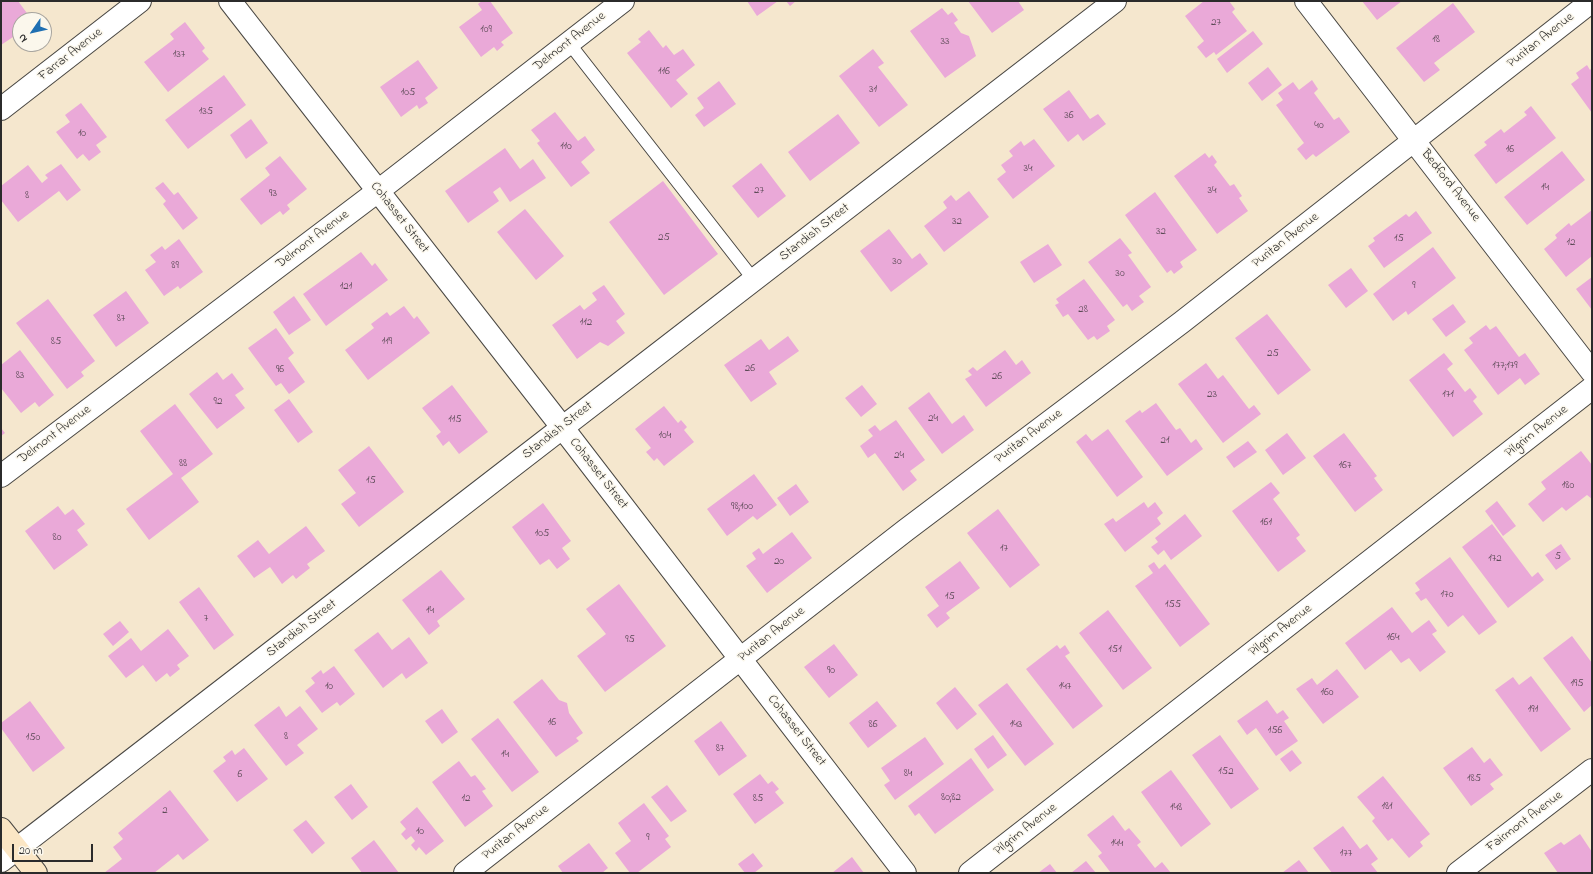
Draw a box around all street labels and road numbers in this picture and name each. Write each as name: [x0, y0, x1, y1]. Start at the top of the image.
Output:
street label: Delmont Avenue: [531, 9, 609, 75]
street label: Puritan Avenue: [1505, 10, 1577, 72]
street label: Farrar Avenue: [36, 25, 106, 85]
street label: Bedford Avenue: [1417, 147, 1483, 225]
street label: Cohasset Street: [366, 179, 432, 257]
street label: Standish Street: [777, 201, 853, 265]
street label: Delmont Avenue: [273, 208, 353, 272]
street label: Puritan Avenue: [1250, 210, 1322, 272]
street label: Standish Street: [520, 399, 596, 463]
street label: Delmont Avenue: [15, 403, 95, 467]
street label: Pilgrim Avenue: [1502, 403, 1572, 461]
street label: Puritan Avenue: [992, 407, 1066, 467]
street label: Cohasset Street: [565, 435, 631, 513]
street label: Standish Street: [264, 597, 340, 661]
street label: Pilgrim Avenue: [1246, 602, 1316, 660]
street label: Puritan Avenue: [736, 604, 808, 666]
street label: Cohasset Street: [763, 692, 829, 770]
street label: Fairmont Avenue: [1484, 788, 1566, 856]
street label: Pilgrim Avenue: [991, 801, 1061, 859]
street label: Puritan Avenue: [480, 802, 552, 864]

